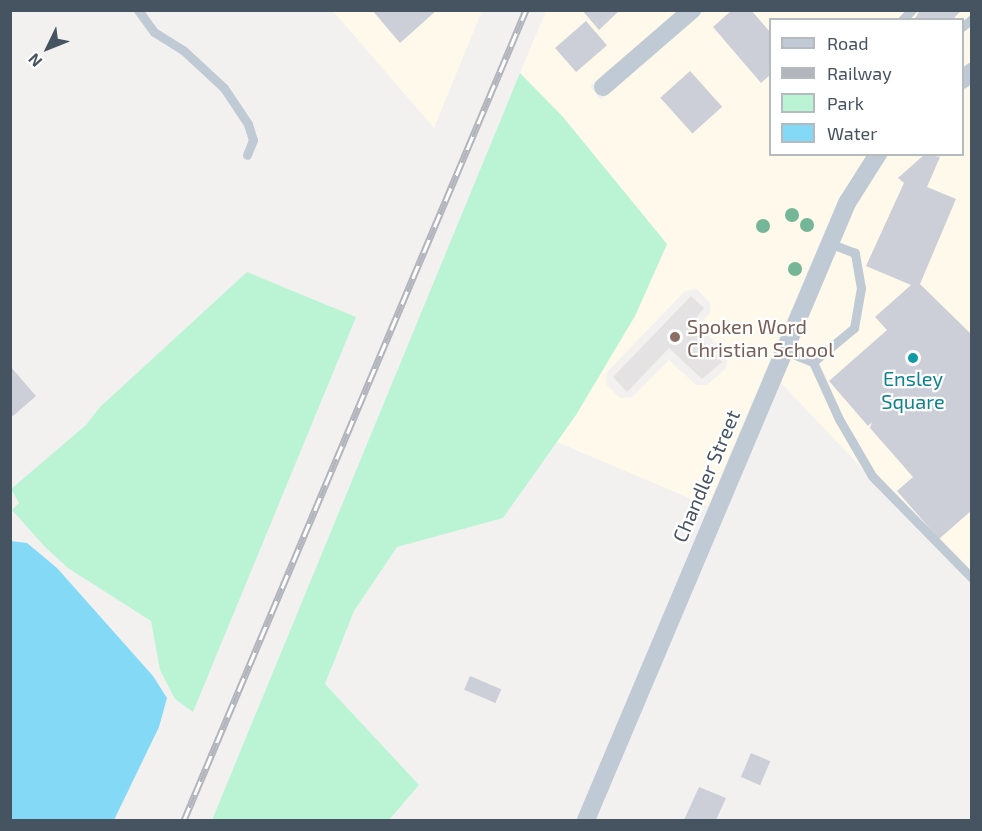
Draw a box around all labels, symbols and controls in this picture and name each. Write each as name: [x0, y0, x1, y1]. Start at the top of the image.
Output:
north arrow: [18, 18, 78, 78]
legend: [769, 18, 964, 156]
text: Road: [827, 32, 868, 54]
text: N: [24, 50, 45, 71]
text: Railway: [827, 62, 892, 84]
text: Park: [827, 92, 864, 114]
text: Water: [827, 122, 877, 144]
place label: Spoken Word Christian School: [687, 314, 834, 361]
marker: Spoken Word Christian School: [668, 330, 682, 344]
marker: Ensley Square: [906, 351, 920, 365]
place label: Ensley Square: [881, 367, 945, 414]
street label: Chandler Street: [667, 406, 745, 546]

